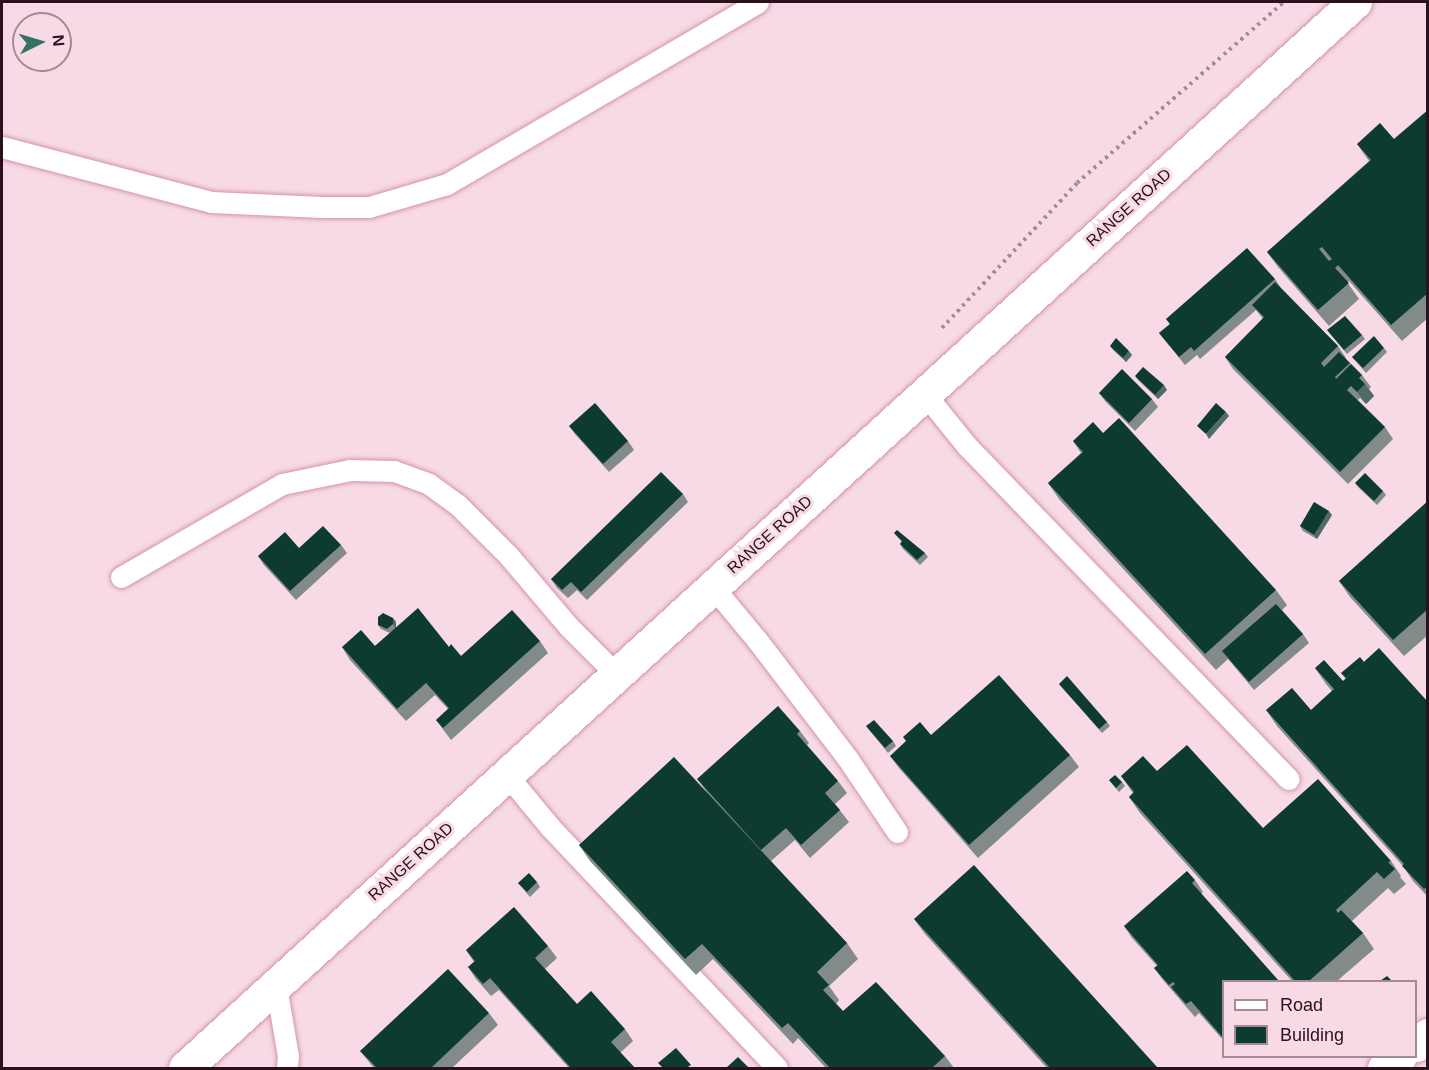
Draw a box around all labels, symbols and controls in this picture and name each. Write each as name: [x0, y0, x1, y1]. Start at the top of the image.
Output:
north arrow: [12, 12, 72, 72]
text: N: [49, 34, 67, 47]
street label: RANGE ROAD: [1083, 165, 1175, 251]
street label: RANGE ROAD: [724, 492, 816, 578]
street label: RANGE ROAD: [365, 819, 457, 905]
legend: [1222, 980, 1417, 1058]
text: Road: [1280, 995, 1323, 1015]
text: Building: [1280, 1025, 1344, 1045]

